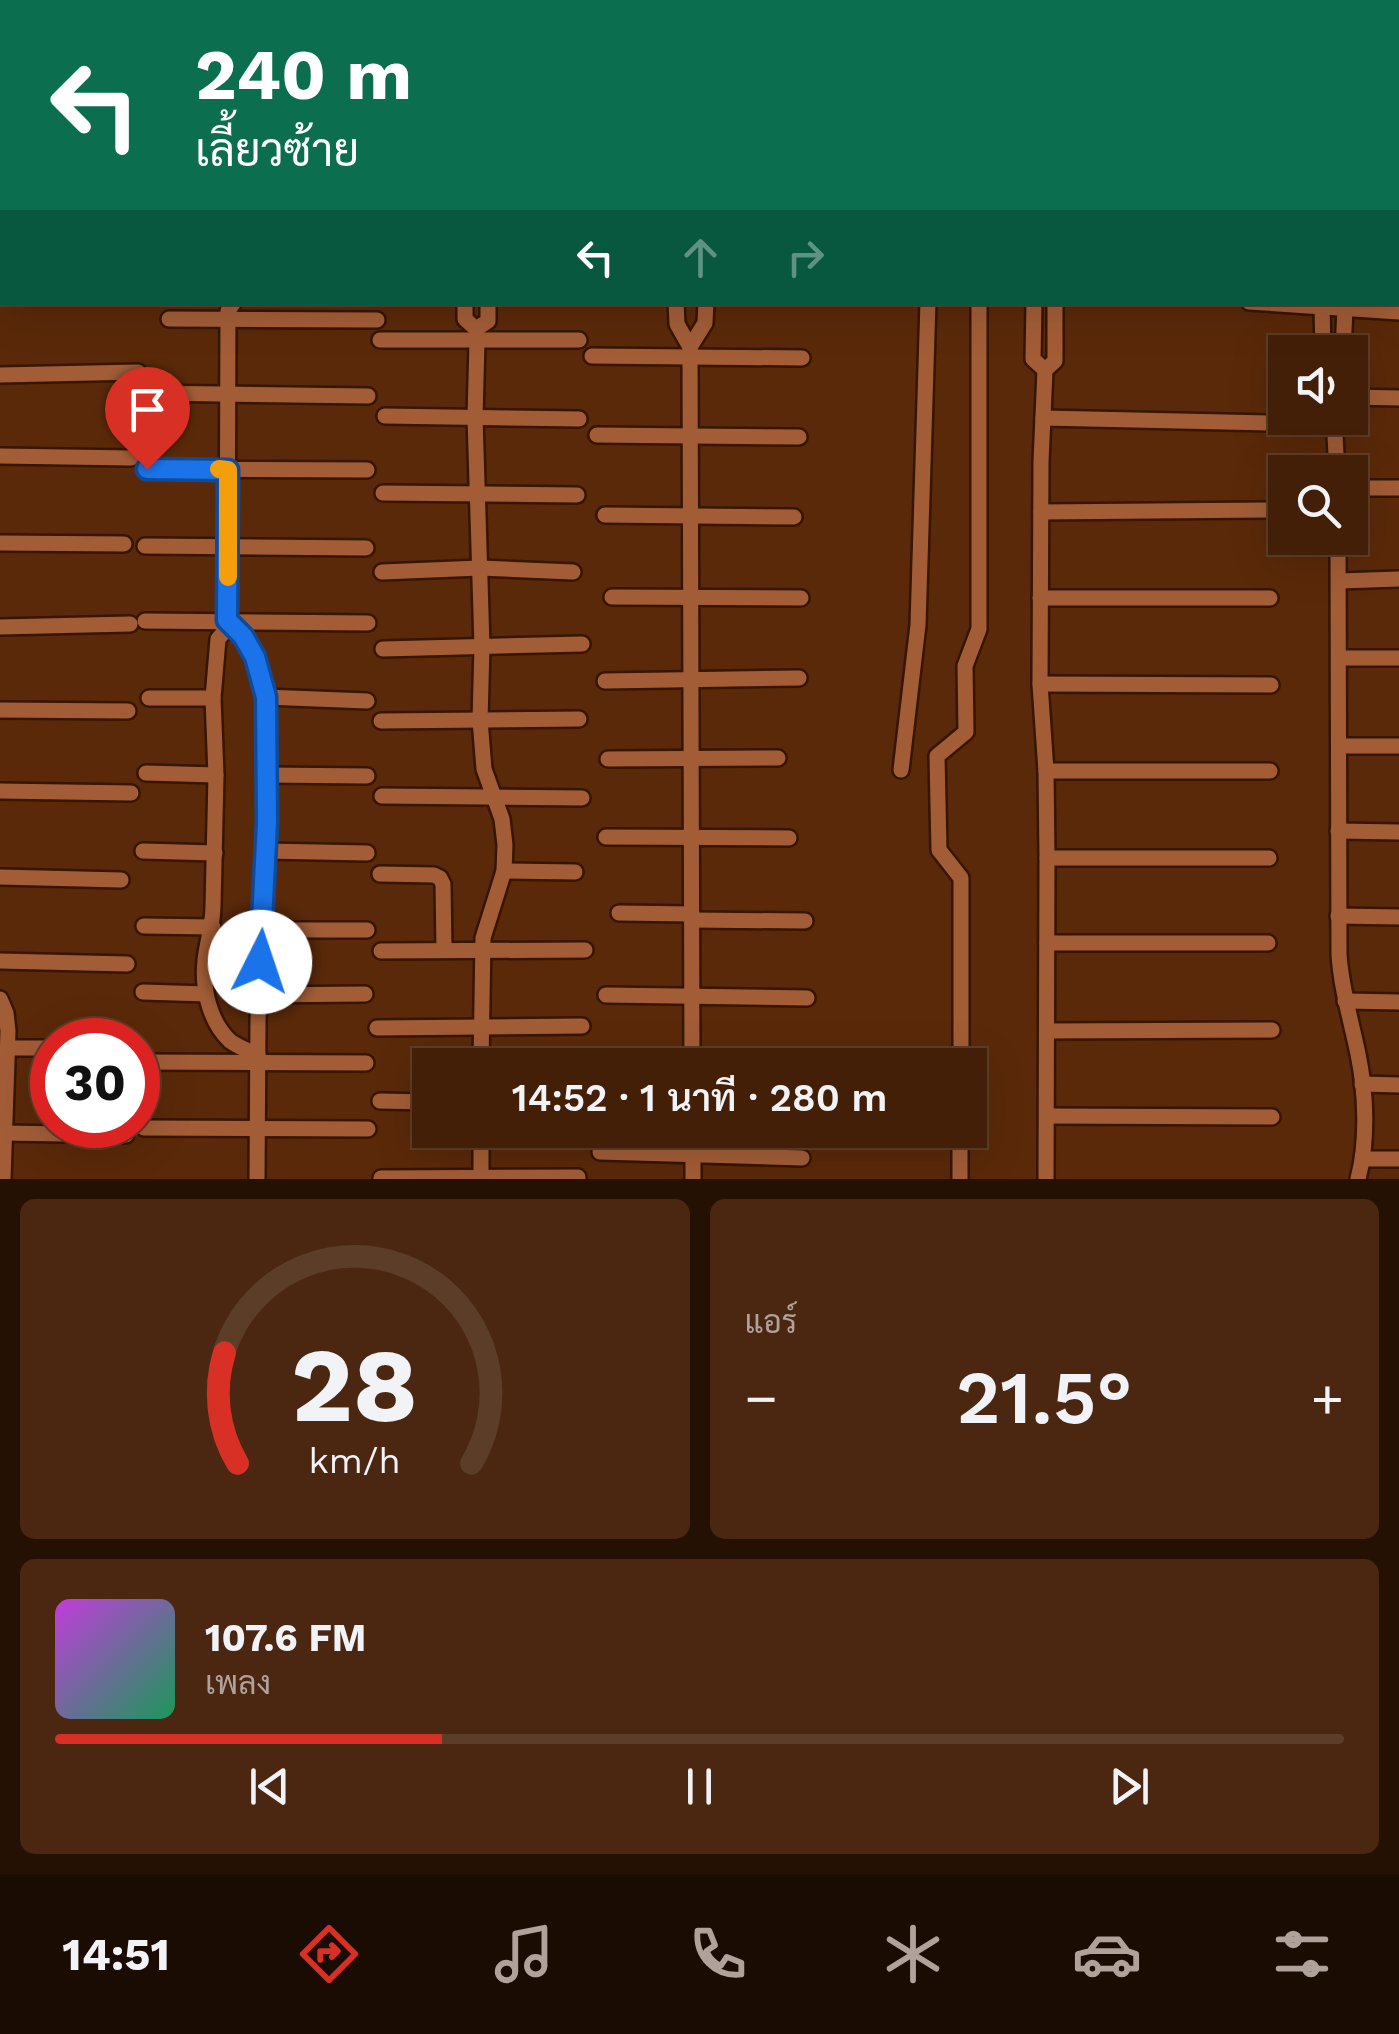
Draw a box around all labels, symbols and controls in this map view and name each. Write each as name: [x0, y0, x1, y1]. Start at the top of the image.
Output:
text: 240 m: [195, 34, 412, 116]
icon: left: [30, 40, 160, 170]
text: เลี้ยวซ้าย: [195, 124, 359, 177]
icon: left: [568, 230, 623, 285]
icon: ahead: [673, 230, 728, 285]
icon: right: [778, 230, 833, 285]
map controls: [1268, 335, 1368, 555]
button: sound: [1268, 335, 1368, 435]
pin: [105, 367, 190, 470]
icon: arrive: [120, 382, 175, 437]
button: search: [1268, 455, 1368, 555]
position arrow: [208, 910, 312, 1014]
speed limit sign: 30: [30, 1018, 160, 1148]
text: 14:52 · 1 นาที · 280 m: [512, 1076, 887, 1120]
text: แอร์: [745, 1303, 797, 1341]
text: 28: [291, 1324, 418, 1446]
text: 21.5°: [956, 1353, 1132, 1441]
text: −: [745, 1366, 778, 1430]
text: +: [1311, 1366, 1344, 1430]
text: km/h: [309, 1440, 401, 1482]
text: 107.6 FM: [205, 1616, 366, 1660]
text: เพลง: [205, 1664, 271, 1702]
icon: previous: [242, 1759, 297, 1814]
icon: pause: [672, 1759, 727, 1814]
icon: next: [1102, 1759, 1157, 1814]
icon: directions: [294, 1919, 364, 1989]
icon: music: [489, 1919, 559, 1989]
icon: phone: [683, 1919, 753, 1989]
icon: climate: [878, 1919, 948, 1989]
icon: car: [1072, 1919, 1142, 1989]
icon: filters: [1267, 1919, 1337, 1989]
text: 14:51: [62, 1928, 170, 1981]

